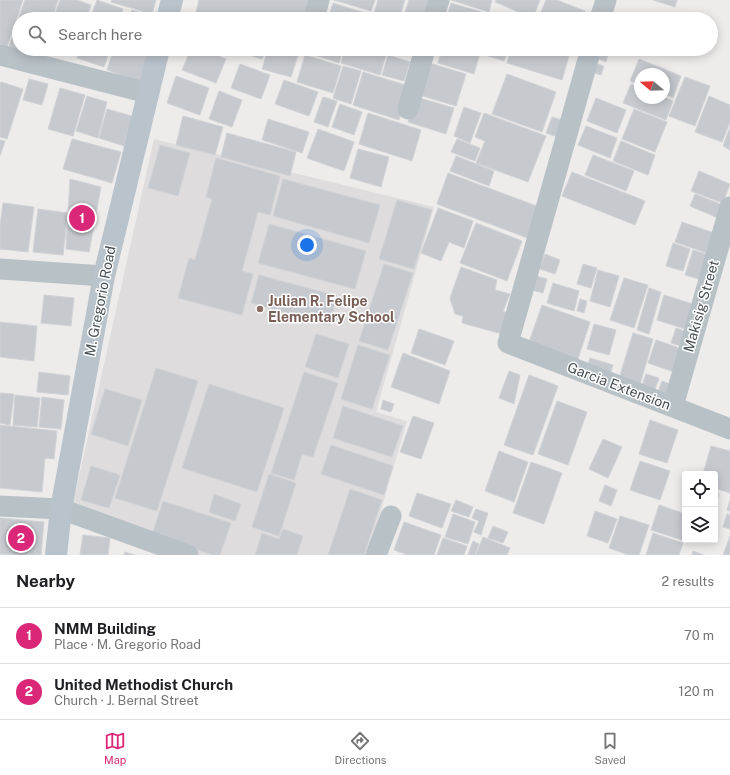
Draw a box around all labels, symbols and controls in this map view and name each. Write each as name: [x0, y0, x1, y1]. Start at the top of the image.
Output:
search box: [12, 12, 718, 56]
icon: search: [26, 23, 48, 45]
text: Search here: [58, 26, 142, 43]
north arrow: [634, 68, 670, 104]
pin: 1: [69, 203, 95, 233]
your location: [297, 235, 317, 255]
street label: M. Gregorio Road: [81, 244, 119, 358]
street label: Makisig Street: [680, 258, 722, 354]
place label: Julian R. Felipe Elementary School: [268, 293, 395, 325]
marker: Julian R. Felipe Elementary School: [255, 304, 265, 314]
street label: Garcia Extension: [565, 359, 673, 413]
map controls: [682, 471, 718, 543]
button: locate: [682, 471, 718, 507]
button: layers: [682, 507, 718, 543]
pin: 2: [8, 523, 34, 553]
text: Nearby: [16, 571, 75, 591]
text: 2 results: [662, 574, 714, 589]
text: NMM Building: [54, 620, 156, 637]
text: 1: [26, 628, 32, 643]
text: 70 m: [684, 628, 714, 643]
text: Place · M. Gregorio Road: [54, 637, 201, 652]
text: United Methodist Church: [54, 676, 233, 693]
text: 2: [25, 684, 33, 699]
text: 120 m: [679, 684, 714, 699]
text: Church · J. Bernal Street: [54, 693, 199, 708]
tab: Map: [104, 730, 126, 766]
tab: Directions: [335, 730, 386, 766]
tab: Saved: [594, 730, 626, 766]

